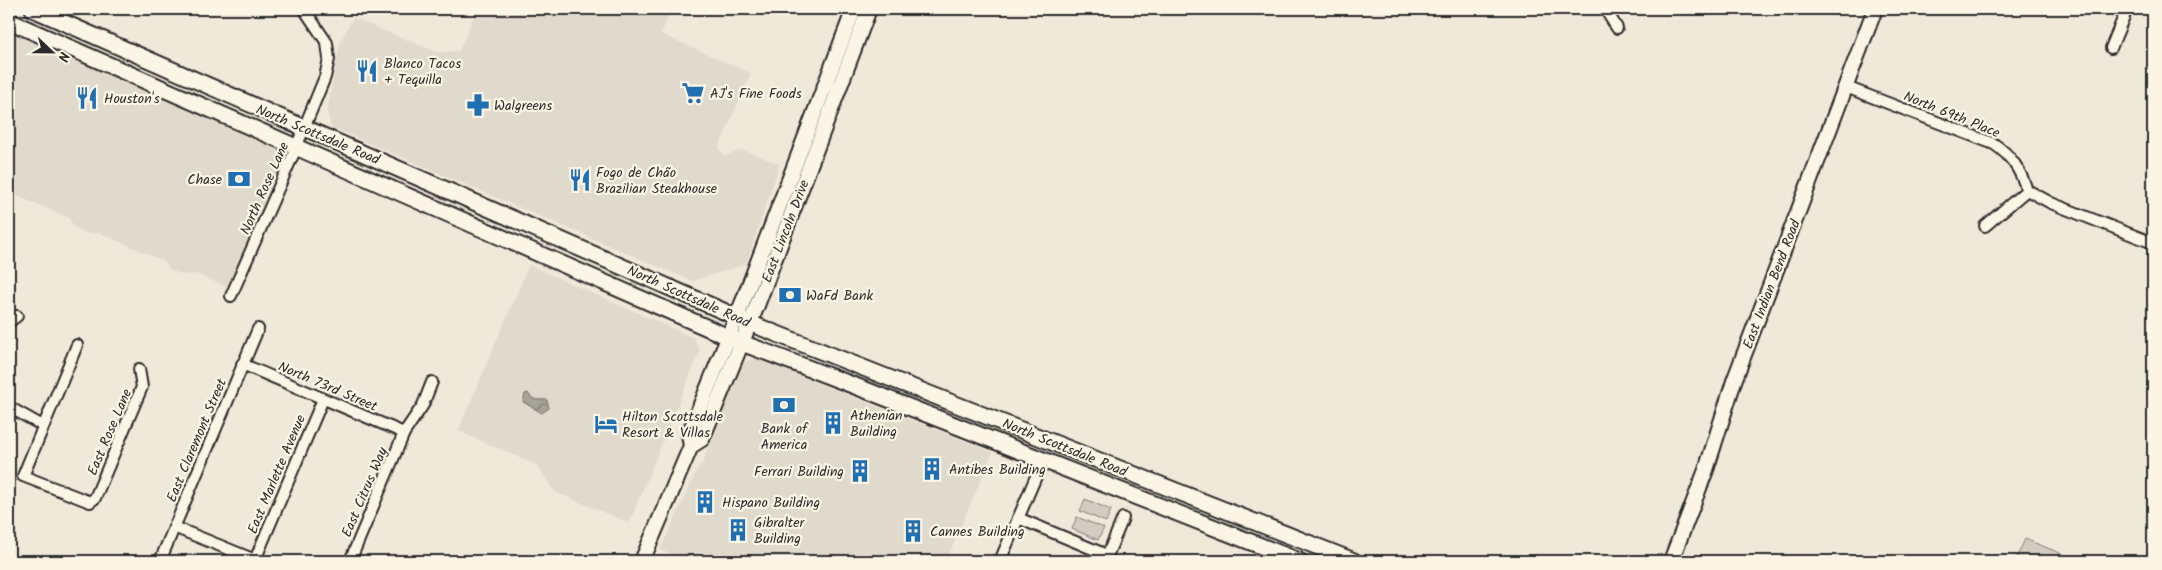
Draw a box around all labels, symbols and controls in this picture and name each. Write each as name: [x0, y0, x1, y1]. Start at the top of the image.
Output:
north arrow: [28, 28, 78, 78]
text: N: [51, 48, 75, 65]
place label: Blanco Tacos + Tequilla: [384, 53, 461, 91]
restaurant icon: Blanco Tacos + Tequilla: [354, 58, 380, 84]
supermarket icon: AJ's Fine Foods: [680, 80, 706, 106]
place label: AJ's Fine Foods: [710, 83, 802, 105]
restaurant icon: Houston's: [74, 85, 100, 111]
street label: North 69th Place: [1900, 86, 2004, 145]
place label: Houston's: [104, 88, 160, 110]
pharmacy icon: Walgreens: [465, 92, 491, 118]
place label: Walgreens: [494, 95, 552, 117]
street label: North Scottsdale Road: [252, 99, 384, 171]
street label: North Rose Lane: [235, 138, 295, 238]
place label: Fogo de Chão Brazilian Steakhouse: [596, 162, 718, 200]
bank icon: Chase: [226, 166, 252, 192]
restaurant icon: Fogo de Chão Brazilian Steakhouse: [567, 167, 593, 193]
place label: Chase: [187, 169, 223, 191]
street label: East Lincoln Drive: [756, 176, 816, 286]
street label: East Indian Bend Road: [1737, 216, 1807, 352]
street label: North Scottsdale Road: [623, 260, 755, 334]
bank icon: WaFd Bank: [777, 282, 803, 308]
place label: WaFd Bank: [806, 285, 873, 307]
street label: North 73rd Street: [274, 356, 381, 418]
street label: East Claremont Street: [161, 375, 233, 506]
street label: East Rose Lane: [82, 385, 138, 479]
bank icon: Bank of America: [771, 392, 797, 418]
place label: Athenian Building: [850, 405, 903, 443]
place label: Hilton Scottsdale Resort & Villas: [622, 406, 724, 444]
building icon: Athenian Building: [820, 410, 846, 436]
street label: East Marlette Avenue: [242, 411, 312, 537]
hotel icon: Hilton Scottsdale Resort & Villas: [593, 411, 619, 437]
street label: North Scottsdale Road: [999, 413, 1131, 483]
place label: Bank of America: [761, 418, 809, 456]
street label: East Citrus Way: [336, 444, 394, 541]
building icon: Antibes Building: [919, 456, 945, 482]
building icon: Ferrari Building: [847, 458, 873, 484]
place label: Antibes Building: [949, 459, 1046, 481]
place label: Ferrari Building: [754, 461, 844, 483]
building icon: Hispano Building: [692, 489, 718, 515]
place label: Hispano Building: [722, 492, 820, 514]
place label: Gibralter Building: [754, 512, 806, 550]
building icon: Gibralter Building: [725, 517, 751, 543]
building icon: Cannes Building: [900, 518, 926, 544]
place label: Cannes Building: [930, 521, 1025, 543]

